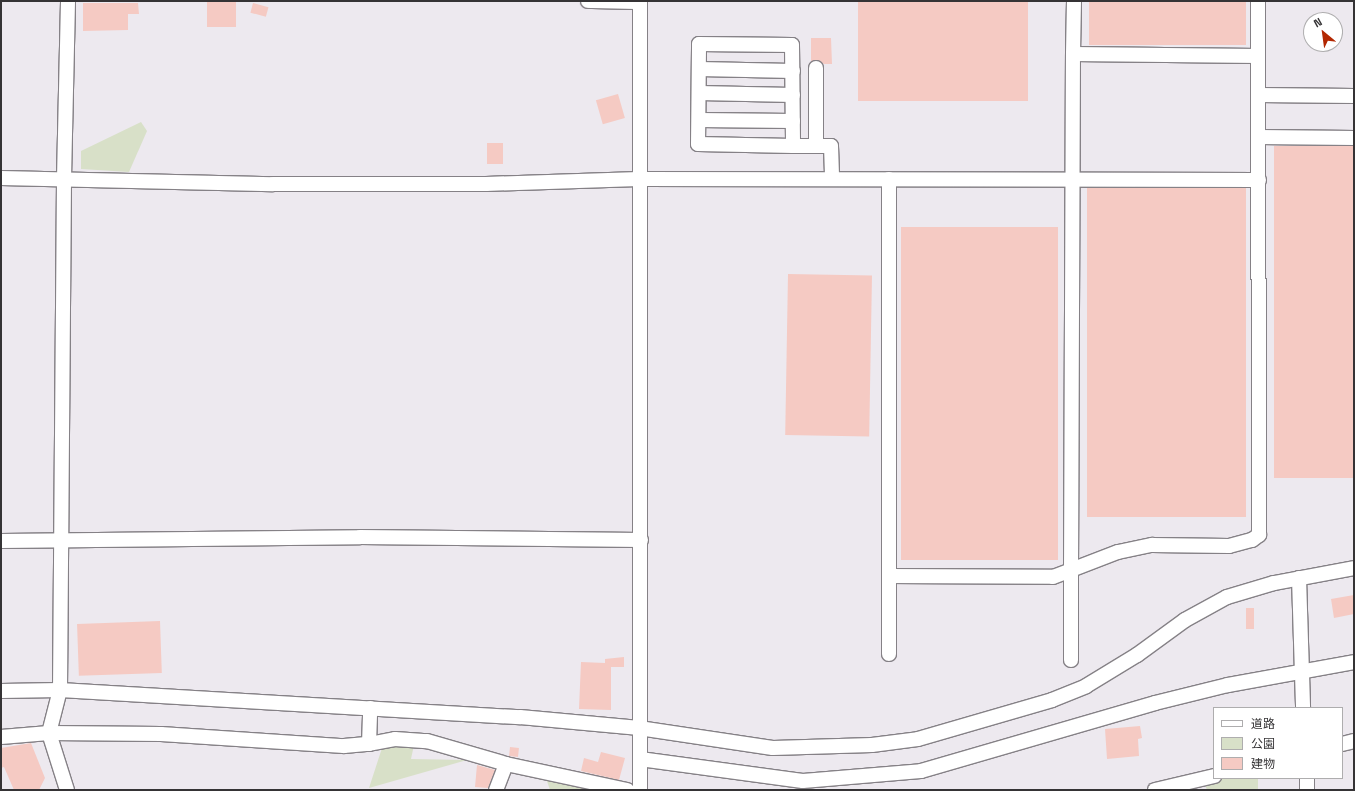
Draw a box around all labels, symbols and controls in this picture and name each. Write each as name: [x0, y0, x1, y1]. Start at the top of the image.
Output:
north arrow: [1303, 12, 1343, 52]
text: N: [1311, 14, 1324, 30]
legend: [1213, 707, 1343, 779]
text: 道路: [1251, 716, 1275, 732]
text: 公園: [1251, 736, 1275, 752]
text: 建物: [1251, 756, 1275, 772]

